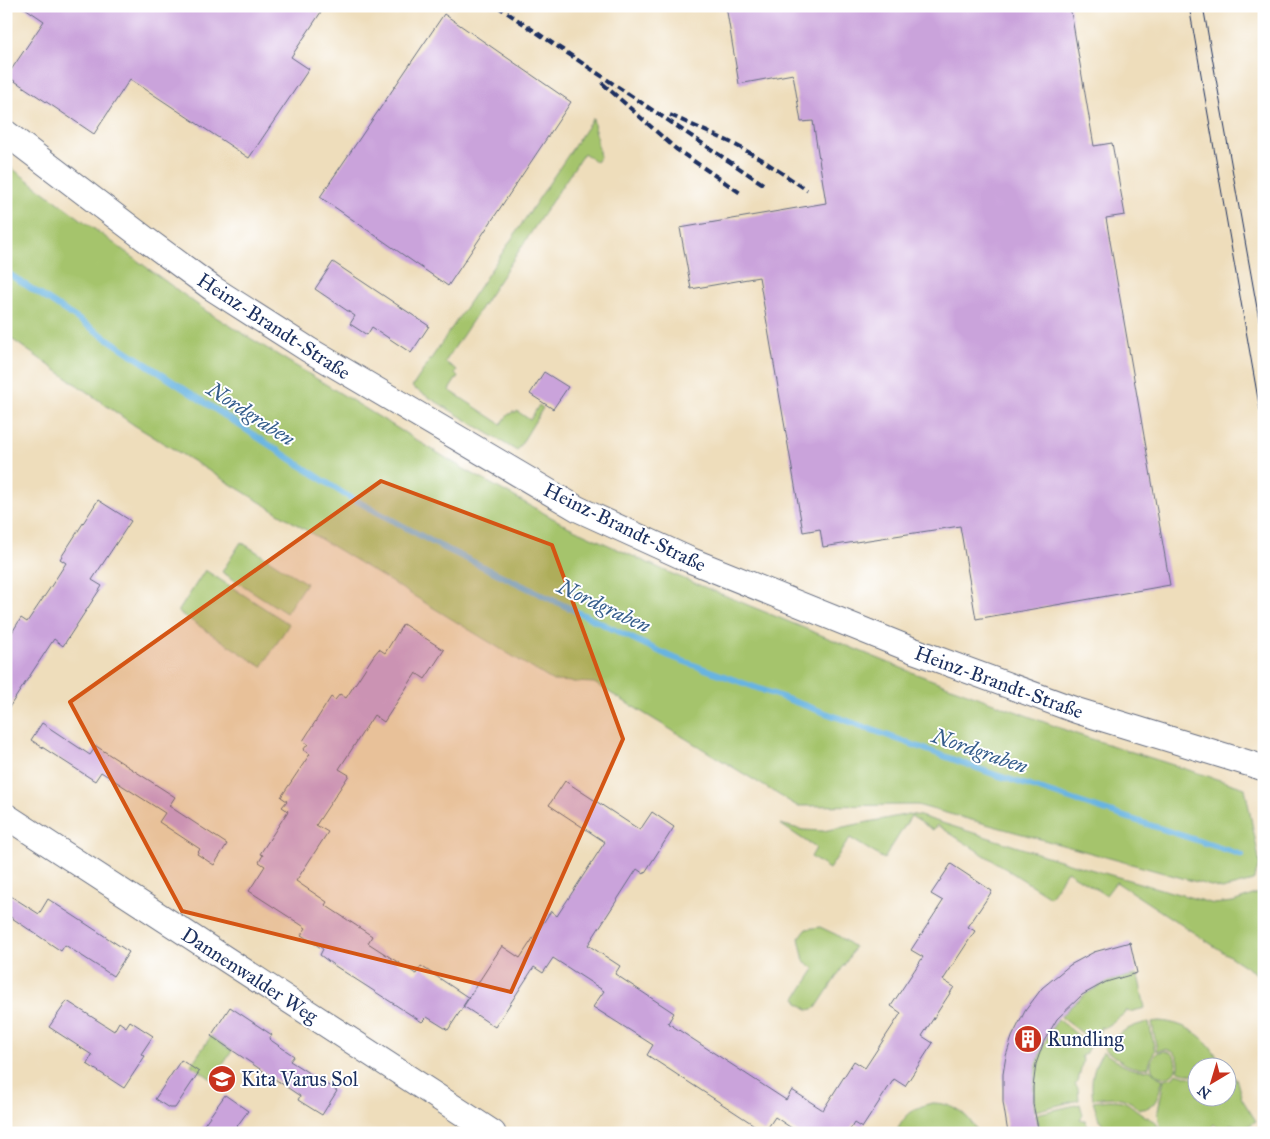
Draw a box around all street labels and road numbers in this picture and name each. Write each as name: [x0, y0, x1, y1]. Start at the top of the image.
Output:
street label: Heinz-Brandt-Straße: [193, 268, 355, 384]
street label: Heinz-Brandt-Straße: [540, 477, 710, 577]
street label: Heinz-Brandt-Straße: [911, 640, 1087, 724]
street label: Dannenwalder Weg: [177, 922, 323, 1029]

